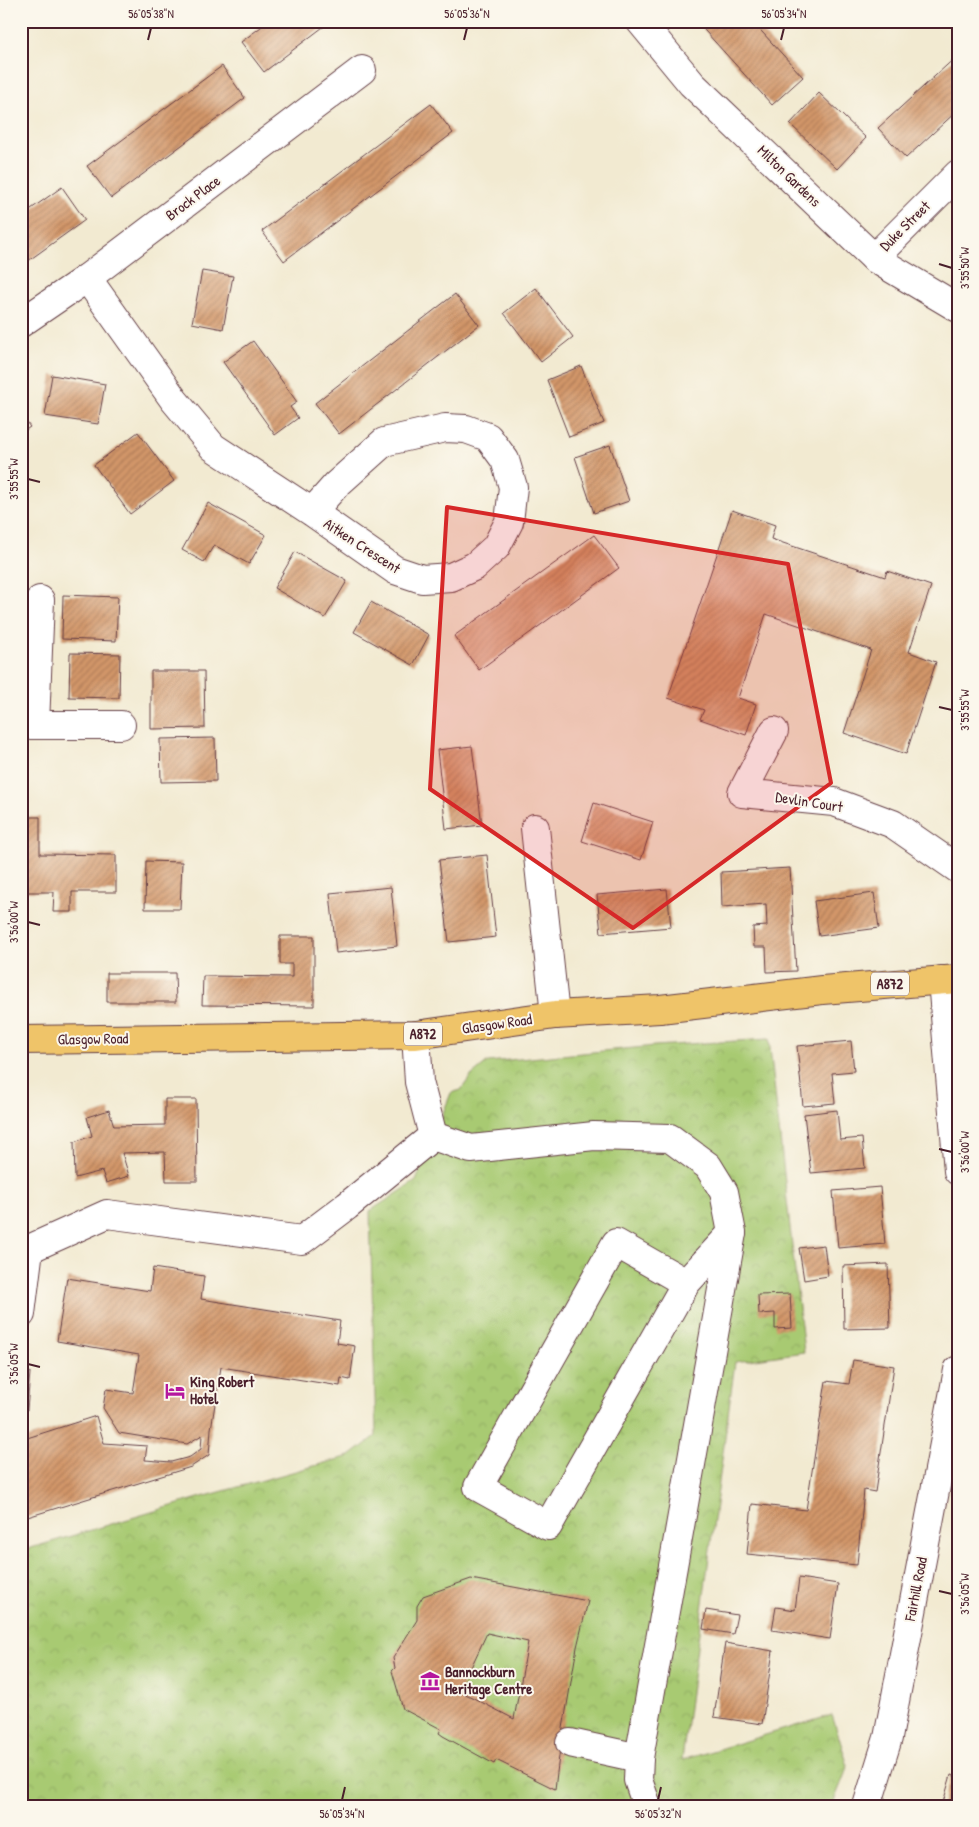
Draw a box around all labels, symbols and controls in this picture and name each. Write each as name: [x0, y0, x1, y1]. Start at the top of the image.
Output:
text: 56°05'38"N: [128, 5, 174, 22]
text: 56°05'36"N: [444, 5, 490, 22]
text: 56°05'34"N: [762, 5, 806, 22]
street label: Milton Gardens: [753, 140, 826, 211]
street label: Brock Place: [161, 170, 225, 225]
street label: Duke Street: [875, 195, 935, 256]
text: 3°55'50"W: [956, 247, 973, 289]
text: 3°55'55"W: [5, 458, 22, 500]
street label: Aitken Crescent: [320, 513, 405, 579]
text: 3°55'55"W: [956, 689, 973, 731]
street label: Devlin Court: [774, 786, 845, 817]
text: 3°56'00"W: [5, 901, 22, 943]
road number: A872: [871, 972, 909, 996]
street label: Glasgow Road: [461, 1008, 533, 1039]
road number: A872: [404, 1022, 442, 1046]
street label: Glasgow Road: [58, 1027, 129, 1050]
text: 3°56'00"W: [956, 1131, 973, 1173]
text: 3°56'05"W: [5, 1343, 22, 1385]
place label: King Robert Hotel: [190, 1371, 255, 1409]
hotel icon: King Robert Hotel: [164, 1380, 186, 1402]
street label: Fairhill Road: [899, 1555, 932, 1624]
text: 3°56'05"W: [956, 1573, 973, 1615]
place label: Bannockburn Heritage Centre: [445, 1661, 532, 1700]
museum icon: Bannockburn Heritage Centre: [419, 1670, 441, 1692]
text: 56°05'34"N: [320, 1805, 364, 1822]
text: 56°05'32"N: [635, 1805, 681, 1822]

